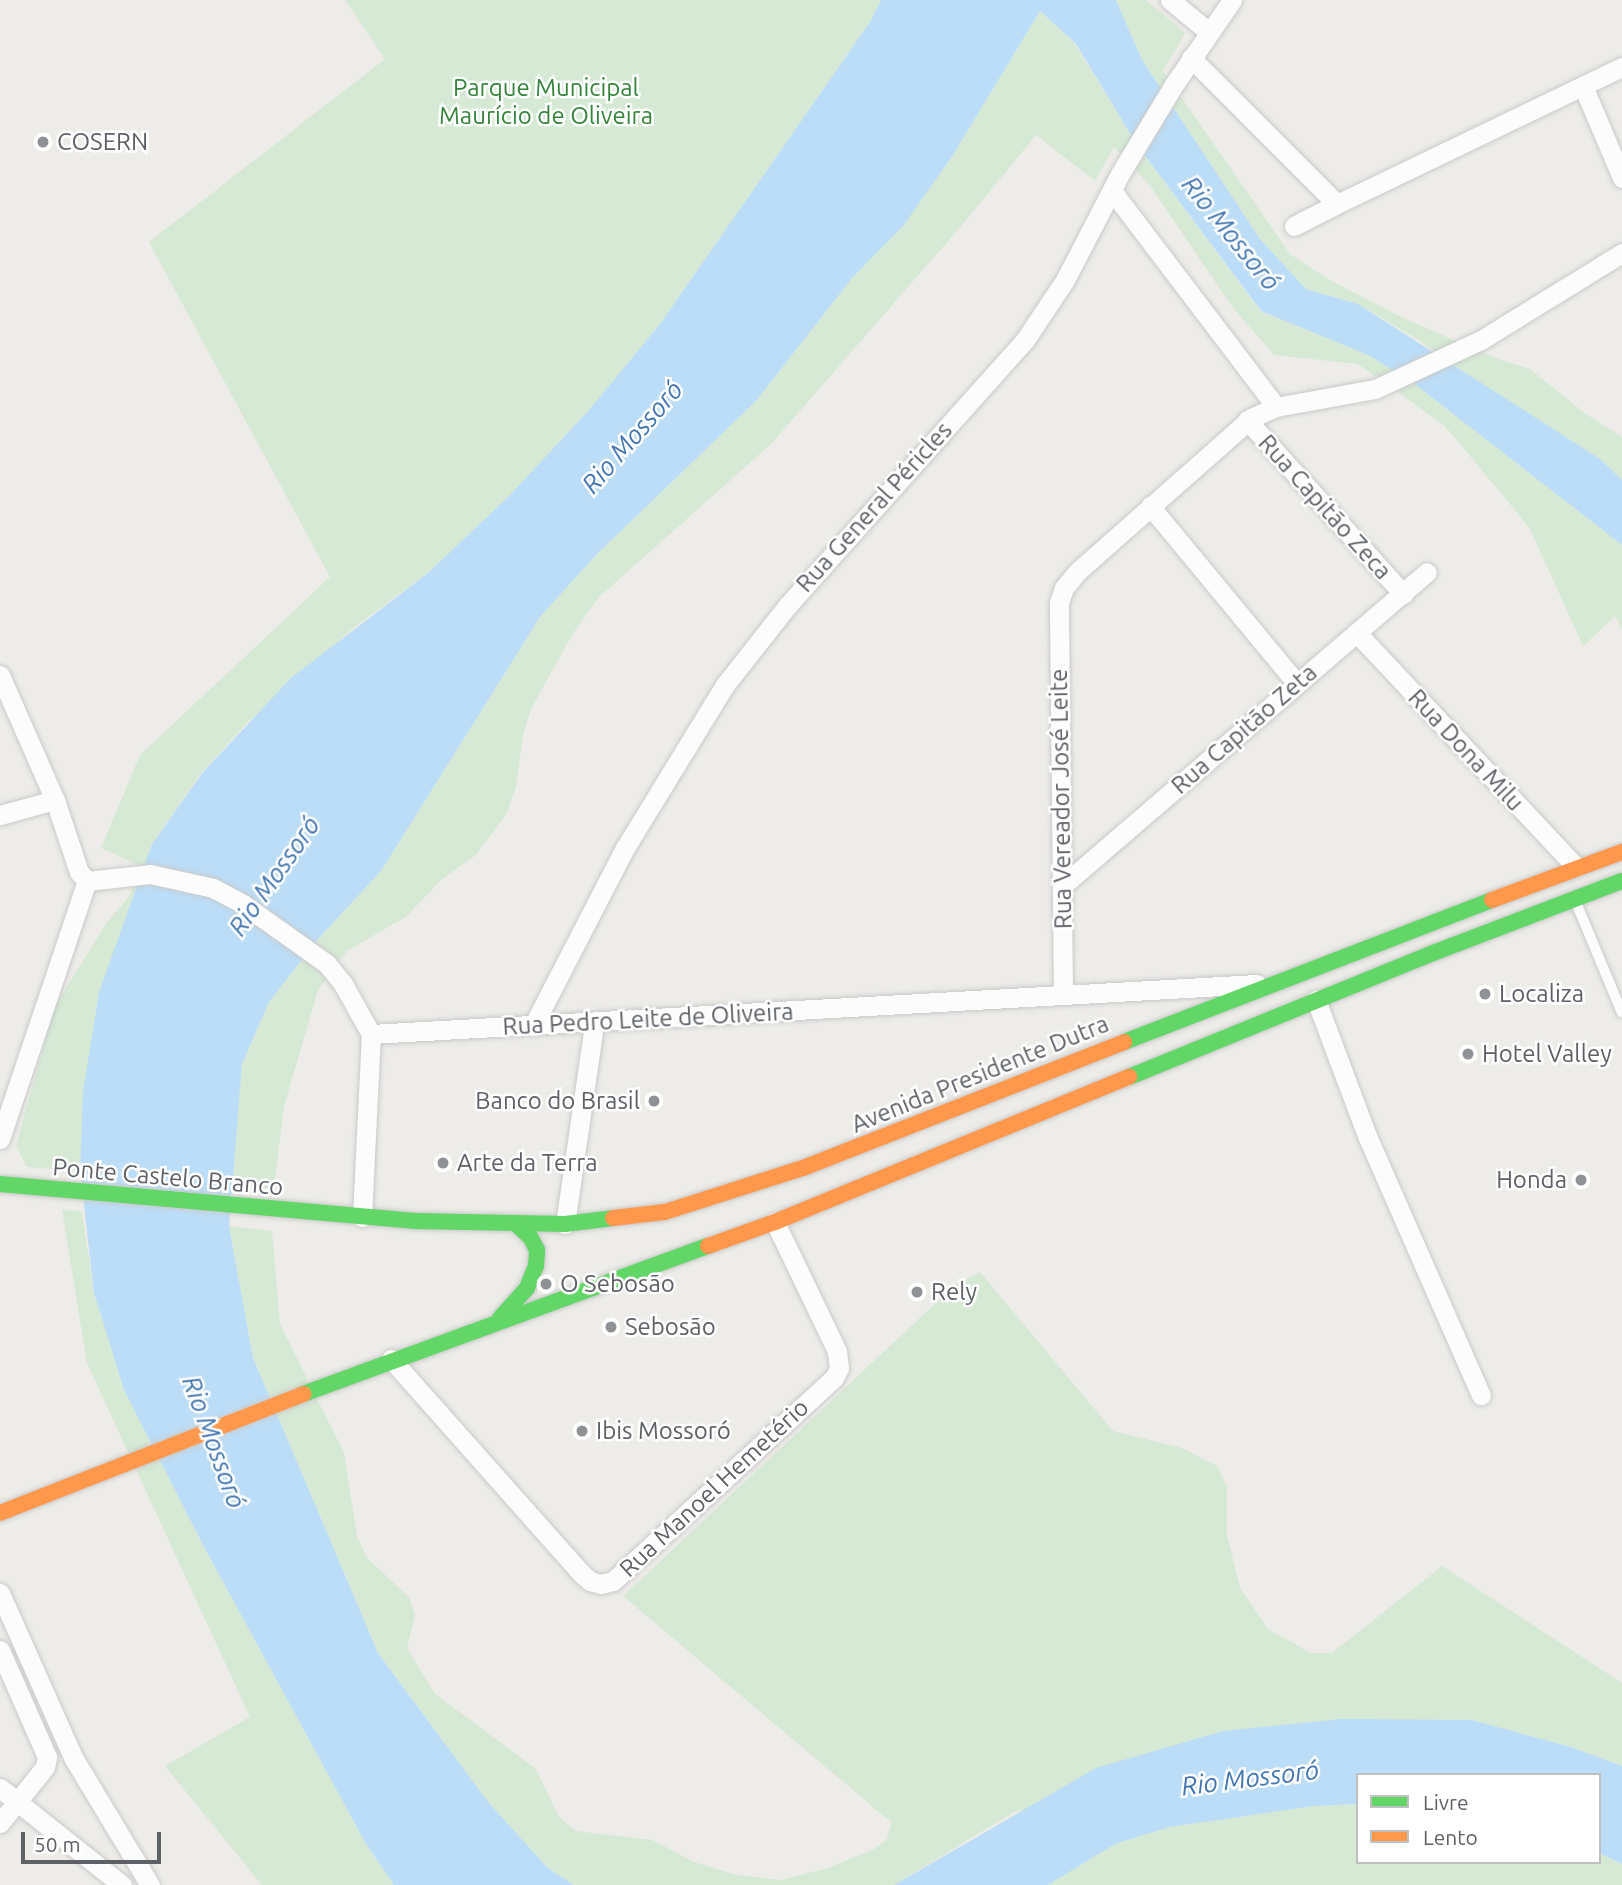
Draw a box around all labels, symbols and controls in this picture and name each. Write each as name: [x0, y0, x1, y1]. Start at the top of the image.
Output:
park label: Parque Municipal Maurício de Oliveira: [439, 74, 653, 130]
place label: COSERN: [57, 128, 148, 156]
marker: COSERN: [35, 134, 51, 150]
water label: Rio Mossoró: [1175, 169, 1287, 297]
water label: Rio Mossoró: [575, 375, 689, 499]
street label: Rua General Péricles: [790, 416, 958, 598]
street label: Rua Capitão Zeca: [1252, 429, 1398, 585]
street label: Rua Capitão Zeta: [1165, 658, 1323, 800]
street label: Rua Vereador José Leite: [1044, 669, 1078, 929]
street label: Rua Dona Milu: [1402, 683, 1530, 817]
water label: Rio Mossoró: [222, 810, 326, 942]
place label: Localiza: [1499, 980, 1584, 1008]
marker: Localiza: [1477, 986, 1493, 1002]
street label: Rua Pedro Leite de Oliveira: [502, 997, 794, 1041]
street label: Avenida Presidente Dutra: [847, 1009, 1113, 1139]
place label: Hotel Valley: [1482, 1040, 1612, 1068]
marker: Hotel Valley: [1460, 1046, 1476, 1062]
place label: Banco do Brasil: [475, 1087, 640, 1115]
marker: Banco do Brasil: [646, 1093, 662, 1109]
place label: Arte da Terra: [457, 1149, 598, 1177]
street label: Ponte Castelo Branco: [51, 1153, 285, 1201]
marker: Arte da Terra: [435, 1155, 451, 1171]
place label: Honda: [1496, 1166, 1567, 1194]
marker: Honda: [1573, 1172, 1589, 1188]
place label: O Sebosão: [560, 1270, 675, 1298]
marker: O Sebosão: [538, 1276, 554, 1292]
place label: Rely: [931, 1278, 977, 1306]
marker: Rely: [909, 1284, 925, 1300]
place label: Sebosão: [625, 1313, 716, 1341]
marker: Sebosão: [603, 1319, 619, 1335]
water label: Rio Mossoró: [176, 1372, 252, 1512]
street label: Rua Manoel Hemetério: [613, 1393, 815, 1583]
place label: Ibis Mossoró: [596, 1417, 731, 1445]
marker: Ibis Mossoró: [574, 1423, 590, 1439]
water label: Rio Mossoró: [1179, 1754, 1321, 1802]
legend: [1356, 1773, 1601, 1864]
text: Livre: [1423, 1790, 1469, 1814]
scale bar: [24, 1818, 164, 1862]
text: Lento: [1423, 1825, 1478, 1849]
text: 50 m: [34, 1832, 81, 1856]

